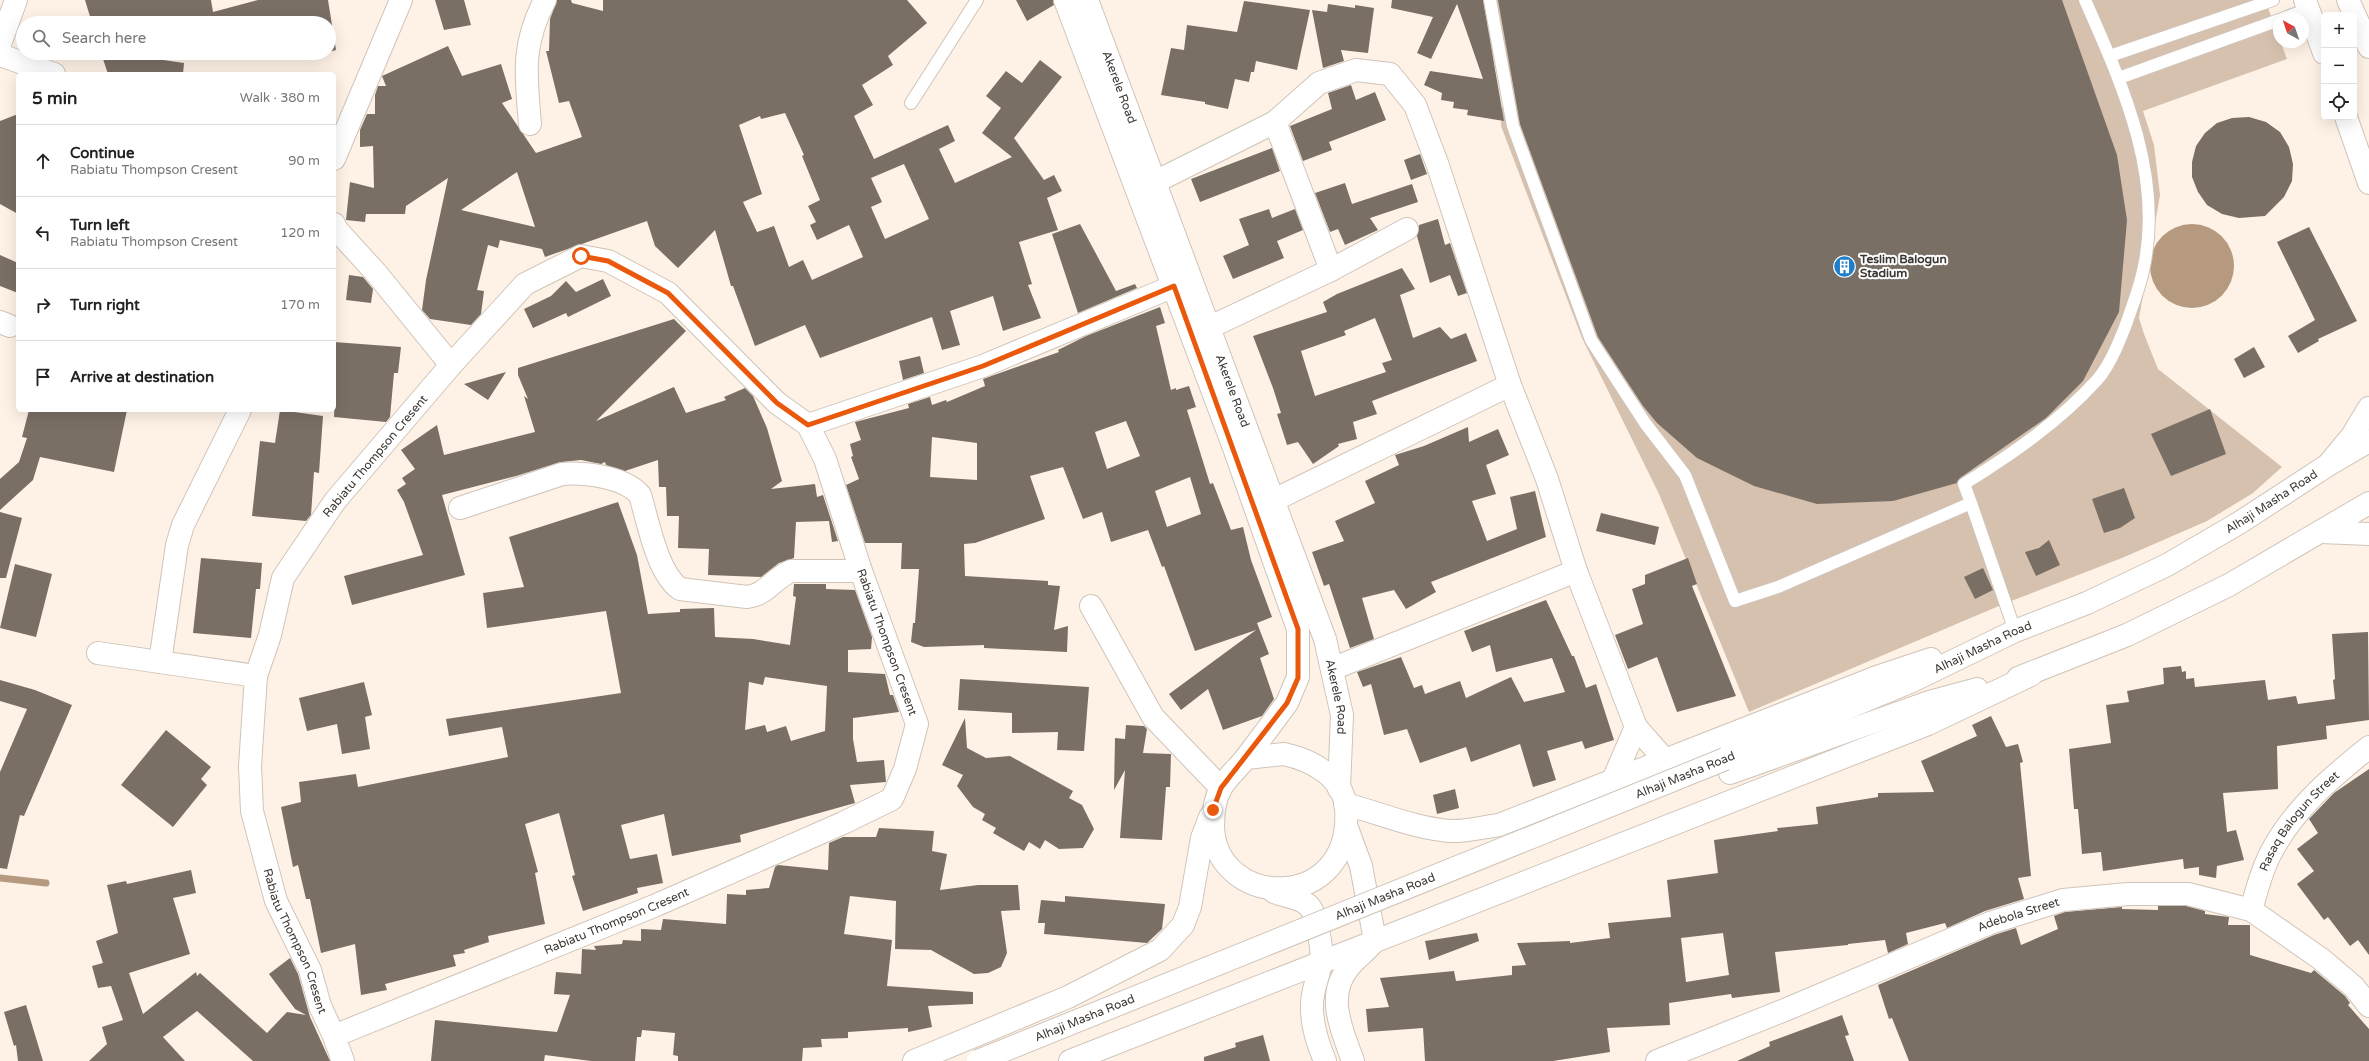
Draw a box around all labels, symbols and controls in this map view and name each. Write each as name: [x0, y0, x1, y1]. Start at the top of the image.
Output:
north arrow: [2273, 12, 2309, 48]
map controls: [2321, 12, 2357, 120]
button: +: [2321, 12, 2357, 48]
search box: [16, 16, 336, 60]
icon: search: [30, 27, 52, 49]
text: Search here: [62, 29, 146, 47]
button: −: [2321, 48, 2357, 84]
street label: Akerele Road: [1100, 49, 1139, 125]
button: locate: [2321, 84, 2357, 120]
text: 5 min: [32, 88, 77, 109]
text: Walk · 380 m: [240, 90, 320, 106]
text: Continue: [70, 144, 134, 162]
icon: ahead: [32, 150, 54, 172]
text: 90 m: [288, 153, 320, 169]
text: Rabiatu Thompson Cresent: [70, 162, 238, 178]
text: Turn left: [70, 216, 130, 234]
icon: left: [32, 222, 54, 244]
text: 120 m: [280, 225, 320, 241]
text: Rabiatu Thompson Cresent: [70, 234, 238, 250]
route start: [572, 247, 590, 265]
place label: Teslim Balogun Stadium: [1859, 252, 1947, 280]
building icon: Teslim Balogun Stadium: [1832, 253, 1858, 279]
icon: right: [32, 294, 54, 316]
text: Turn right: [70, 296, 140, 314]
text: 170 m: [280, 297, 320, 313]
street label: Akerele Road: [1213, 353, 1252, 429]
icon: arrive: [32, 366, 54, 388]
text: Arrive at destination: [70, 368, 214, 386]
street label: Rabiatu Thompson Cresent: [320, 392, 430, 520]
street label: Alhaji Masha Road: [2223, 467, 2320, 536]
street label: Rabiatu Thompson Cresent: [854, 567, 920, 718]
street label: Alhaji Masha Road: [1932, 618, 2034, 676]
street label: Akerele Road: [1323, 658, 1349, 735]
street label: Alhaji Masha Road: [1633, 749, 1737, 801]
street label: Rasaq Balogun Street: [2257, 768, 2342, 873]
route end: [1204, 801, 1222, 819]
street label: Rabiatu Thompson Cresent: [261, 867, 330, 1016]
street label: Alhaji Masha Road: [1333, 870, 1437, 923]
street label: Rabiatu Thompson Cresent: [542, 884, 691, 957]
street label: Adebola Street: [1975, 895, 2061, 935]
street label: Alhaji Masha Road: [1033, 991, 1137, 1044]

